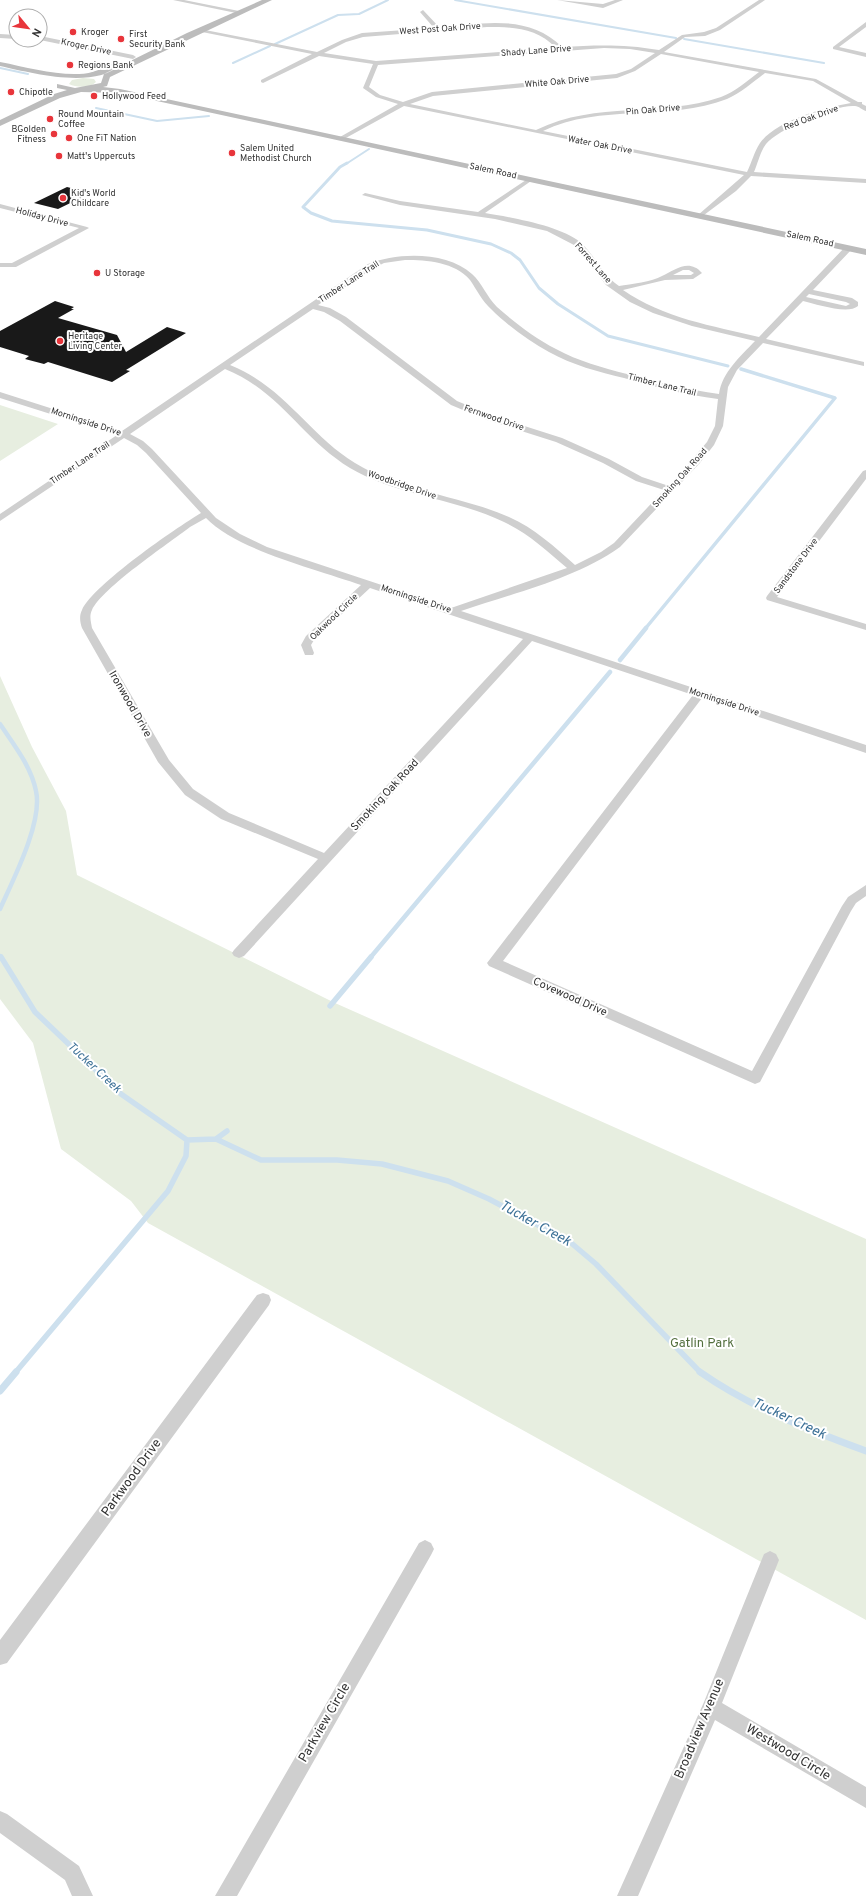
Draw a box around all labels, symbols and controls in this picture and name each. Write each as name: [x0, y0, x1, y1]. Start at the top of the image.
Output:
north arrow: [8, 8, 48, 48]
street label: West Post Oak Drive: [399, 21, 481, 37]
text: N: [28, 26, 44, 39]
marker: Kroger: [68, 27, 78, 37]
place label: Kroger: [81, 27, 109, 38]
place label: First Security Bank: [129, 29, 186, 50]
marker: First Security Bank: [116, 34, 126, 44]
street label: Kroger Drive: [60, 36, 112, 58]
street label: Shady Lane Drive: [500, 43, 572, 59]
marker: Regions Bank: [65, 60, 75, 70]
place label: Regions Bank: [78, 60, 133, 71]
street label: White Oak Drive: [524, 74, 590, 90]
marker: Chipotle: [6, 87, 16, 97]
place label: Chipotle: [19, 87, 53, 98]
marker: Hollywood Feed: [89, 91, 99, 101]
place label: Hollywood Feed: [102, 91, 166, 102]
street label: Pin Oak Drive: [625, 102, 681, 118]
street label: Red Oak Drive: [782, 103, 840, 133]
place label: Round Mountain Coffee: [58, 109, 124, 130]
marker: Round Mountain Coffee: [45, 114, 55, 124]
place label: BGolden Fitness: [12, 124, 46, 145]
marker: BGolden Fitness: [49, 129, 59, 139]
marker: One FiT Nation: [64, 133, 74, 143]
place label: One FiT Nation: [77, 133, 136, 144]
street label: Water Oak Drive: [567, 133, 633, 157]
place label: Salem United Methodist Church: [240, 143, 311, 164]
marker: Salem United Methodist Church: [227, 148, 237, 158]
marker: Matt's Uppercuts: [54, 151, 64, 161]
place label: Matt's Uppercuts: [67, 151, 135, 162]
street label: Salem Road: [468, 161, 518, 181]
place label: Kid's World Childcare: [71, 188, 116, 209]
marker: Kid's World Childcare: [58, 193, 68, 203]
street label: Holiday Drive: [15, 205, 70, 229]
street label: Salem Road: [785, 229, 835, 249]
street label: Forrest Lane: [572, 240, 614, 286]
street label: Timber Lane Trail: [317, 258, 381, 306]
marker: U Storage: [92, 268, 102, 278]
place label: U Storage: [105, 268, 145, 279]
place label: Heritage Living Center: [68, 331, 123, 352]
marker: Heritage Living Center: [55, 336, 65, 346]
street label: Timber Lane Trail: [627, 371, 697, 399]
street label: Fernwood Drive: [462, 403, 526, 433]
street label: Morningside Drive: [50, 405, 123, 439]
street label: Timber Lane Trail: [48, 439, 112, 487]
street label: Smoking Oak Road: [650, 446, 710, 510]
street label: Woodbridge Drive: [366, 468, 438, 502]
street label: Sandstone Drive: [772, 536, 820, 596]
street label: Morningside Drive: [380, 582, 453, 616]
street label: Oakwood Circle: [308, 591, 360, 643]
street label: Ironwood Drive: [105, 668, 155, 740]
street label: Morningside Drive: [688, 685, 761, 719]
street label: Smoking Oak Road: [348, 756, 422, 834]
street label: Covewood Drive: [531, 974, 609, 1020]
water label: Tucker Creek: [64, 1039, 125, 1098]
water label: Tucker Creek: [496, 1197, 575, 1251]
park label: Gatlin Park: [670, 1336, 734, 1352]
water label: Tucker Creek: [749, 1395, 829, 1444]
street label: Parkwood Drive: [99, 1436, 165, 1520]
street label: Broadview Avenue: [672, 1677, 728, 1781]
street label: Parkview Circle: [296, 1680, 354, 1766]
street label: Westwood Circle: [743, 1721, 833, 1785]

